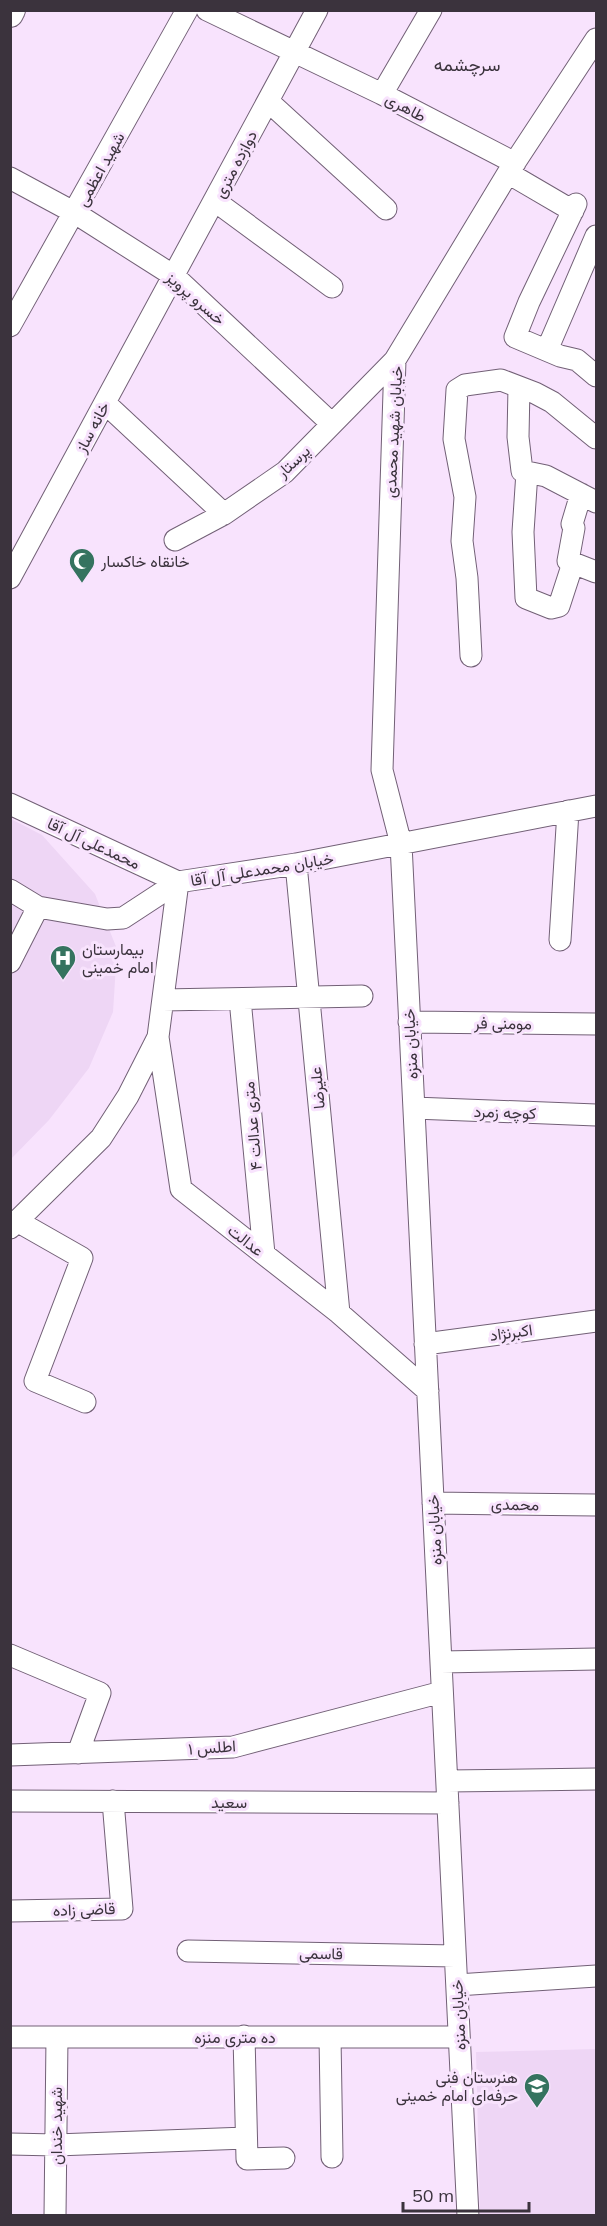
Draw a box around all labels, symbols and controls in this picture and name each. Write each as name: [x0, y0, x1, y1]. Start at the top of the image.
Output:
district label: سرچشمه: [434, 53, 500, 77]
street label: طاهری: [382, 88, 430, 127]
street label: دوازده متری: [209, 127, 262, 202]
street label: شهید اعظمی: [71, 128, 129, 210]
street label: خسرو پرویز: [160, 266, 230, 331]
street label: خیابان شهید محمدی: [380, 365, 407, 499]
street label: خانه ساز: [70, 398, 115, 457]
street label: پرستار: [271, 440, 315, 484]
mosque icon: خانقاه خاکسار: [67, 546, 97, 584]
place label: خانقاه خاکسار: [100, 551, 190, 572]
street label: محمدعلی آل آقا: [44, 813, 144, 874]
street label: خیابان محمدعلی آل آقا: [189, 848, 335, 891]
place label: بیمارستان امام خمینی: [82, 939, 154, 978]
hospital icon: بیمارستان امام خمینی: [48, 943, 78, 981]
street label: خیابان منزه: [398, 1008, 423, 1080]
street label: مومنی فر: [473, 1012, 532, 1035]
street label: علیرضا: [305, 1066, 330, 1110]
street label: ۴ متری عدالت: [238, 1081, 267, 1171]
street label: کوچه زمرد: [473, 1101, 537, 1125]
street label: عدالت: [224, 1220, 268, 1260]
street label: اکبرنژاد: [488, 1319, 534, 1346]
street label: خیابان منزه: [422, 1494, 447, 1566]
street label: محمدی: [491, 1494, 539, 1515]
street label: اطلس ۱: [187, 1735, 237, 1760]
street label: سعید: [211, 1792, 247, 1812]
street label: قاضی زاده: [52, 1898, 116, 1921]
street label: قاسمی: [299, 1943, 343, 1964]
street label: خیابان منزه: [446, 1979, 471, 2051]
street label: ده متری منزه: [194, 2027, 276, 2048]
place label: هنرستان فنی حرفه‌ای امام خمینی: [396, 2067, 518, 2106]
school or university icon: هنرستان فنی حرفه‌ای امام خمینی: [522, 2071, 552, 2109]
street label: شهید خندان: [46, 2087, 67, 2165]
scale bar: [403, 2175, 529, 2213]
text: 50 m: [412, 2184, 454, 2207]

